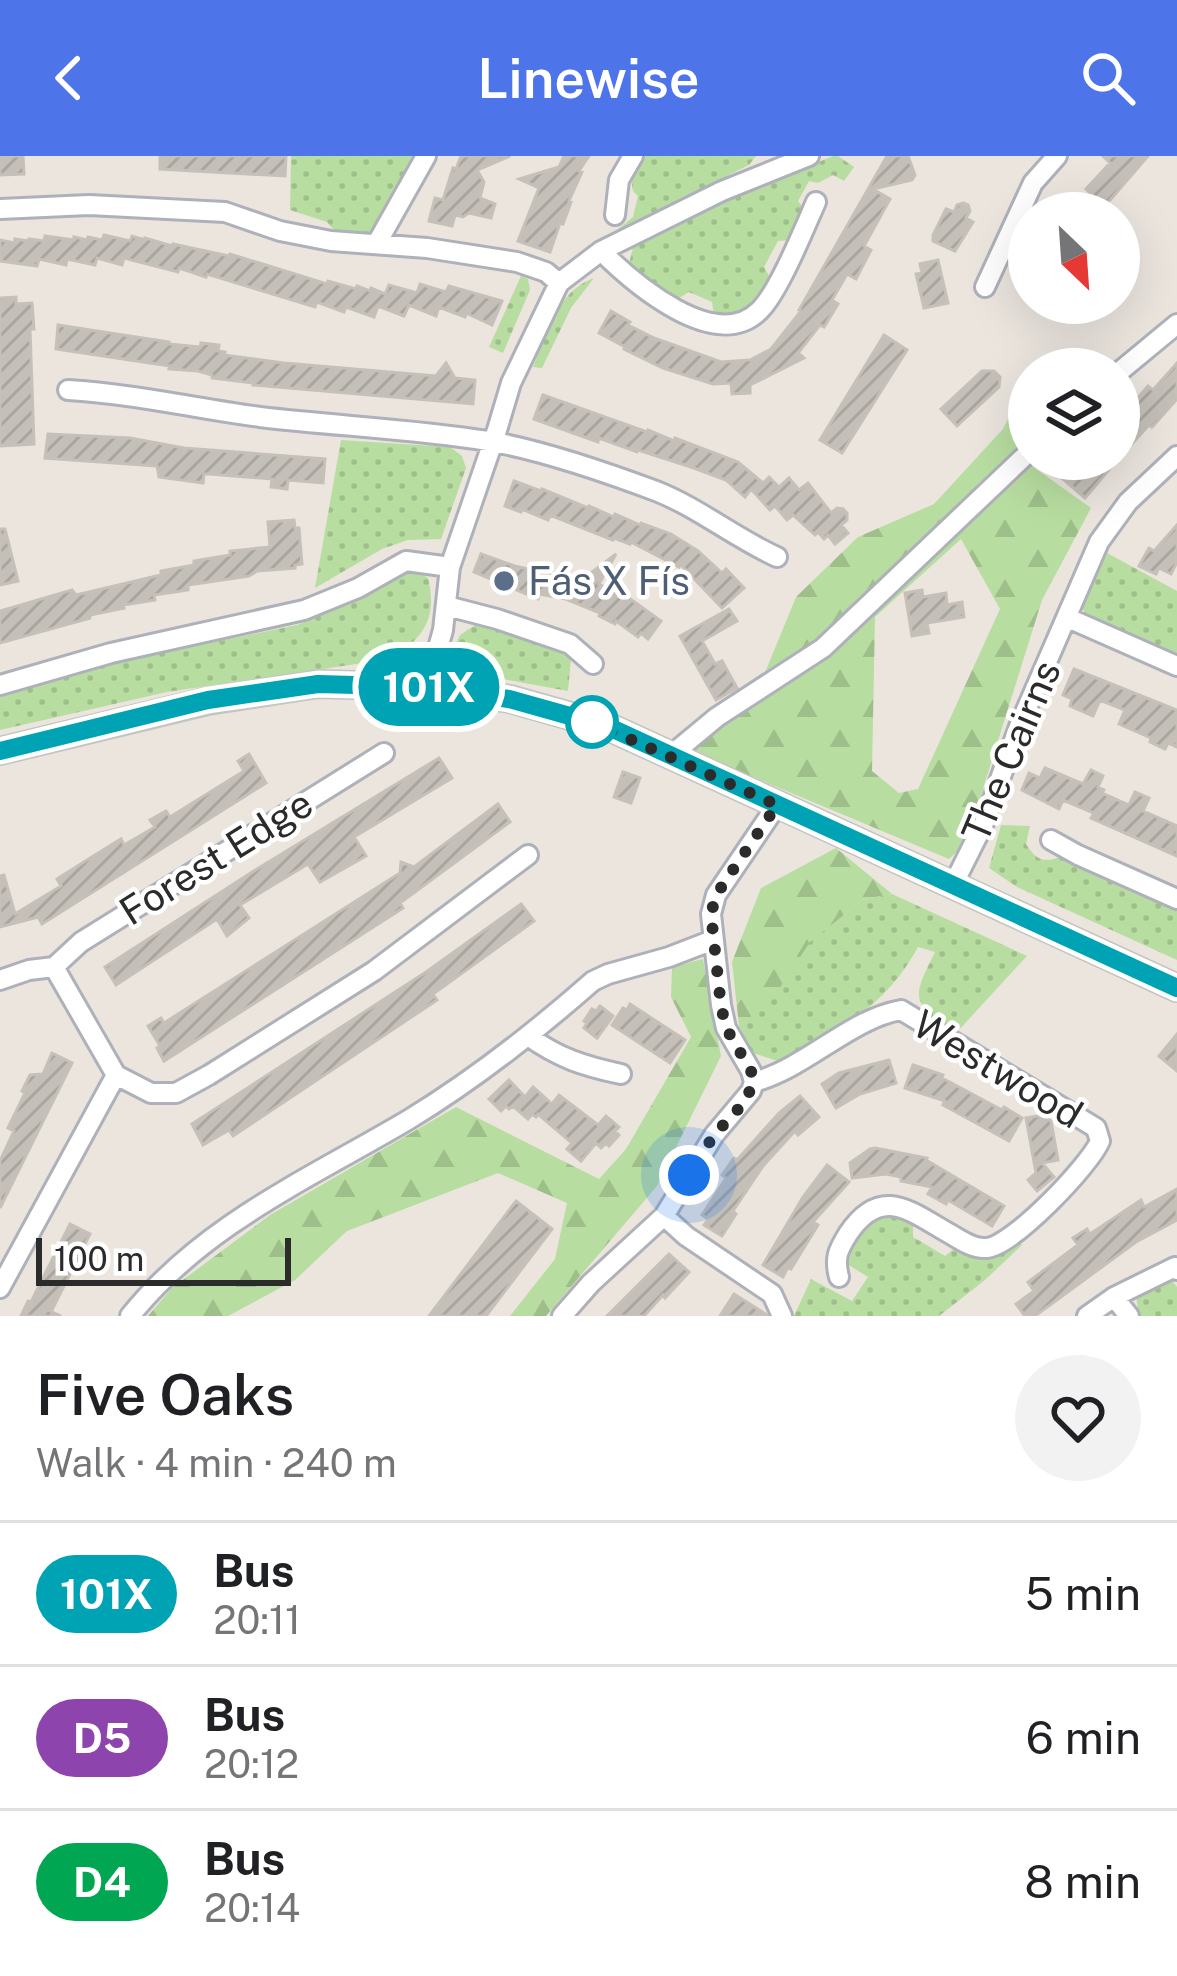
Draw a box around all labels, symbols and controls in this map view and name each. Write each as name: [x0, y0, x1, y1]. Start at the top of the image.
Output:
icon: back: [36, 45, 102, 111]
icon: search: [1075, 45, 1141, 111]
text: Linewise: [477, 47, 700, 110]
north arrow: [1008, 192, 1140, 324]
map controls: [1008, 192, 1140, 480]
button: layers: [1008, 348, 1140, 480]
place label: Fás X Fís: [528, 558, 690, 604]
marker: Fás X Fís: [491, 568, 517, 594]
line badge: 101X: [345, 648, 513, 726]
street label: The Cairns: [952, 654, 1070, 848]
text: 101X: [382, 662, 476, 711]
unlabelled marker: [567, 697, 617, 747]
street label: Forest Edge: [111, 780, 321, 934]
street label: Westwood: [905, 1001, 1091, 1137]
your location: [659, 1145, 719, 1205]
scale bar: [36, 1232, 291, 1285]
text: 100 m: [54, 1240, 144, 1278]
button: heart: [1015, 1355, 1141, 1481]
text: Five Oaks: [36, 1361, 294, 1428]
text: Walk · 4 min · 240 m: [36, 1440, 397, 1486]
text: Bus: [213, 1544, 294, 1597]
text: 5 min: [1025, 1567, 1141, 1620]
text: 101X: [60, 1569, 153, 1618]
text: 20:11: [213, 1597, 301, 1643]
text: Bus: [204, 1688, 285, 1741]
text: 6 min: [1026, 1711, 1141, 1764]
text: D5: [73, 1713, 131, 1762]
text: 20:12: [204, 1741, 299, 1787]
text: Bus: [204, 1832, 285, 1885]
text: 8 min: [1025, 1855, 1141, 1908]
text: D4: [73, 1857, 131, 1906]
text: 20:14: [204, 1885, 300, 1931]

